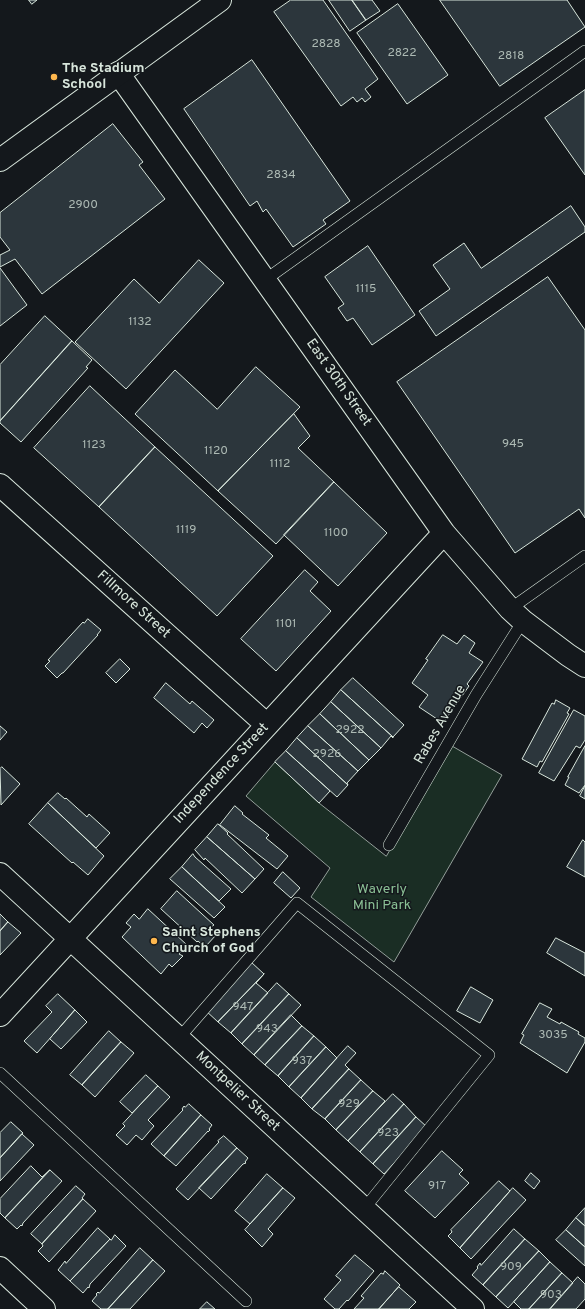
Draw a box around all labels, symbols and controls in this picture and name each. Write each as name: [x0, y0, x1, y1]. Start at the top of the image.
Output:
house number: 2828: [311, 38, 341, 52]
house number: 2822: [387, 47, 417, 61]
house number: 2818: [498, 50, 524, 64]
place label: The Stadium School: [62, 61, 144, 94]
marker: The Stadium School: [49, 72, 59, 82]
house number: 2834: [266, 169, 296, 183]
house number: 2900: [68, 199, 98, 213]
house number: 1115: [356, 283, 376, 297]
house number: 1132: [128, 316, 152, 330]
street label: East 30th Street: [302, 336, 374, 430]
house number: 945: [502, 438, 524, 452]
house number: 1123: [82, 439, 106, 453]
house number: 1120: [204, 445, 228, 459]
house number: 1112: [270, 458, 290, 472]
house number: 1119: [176, 524, 196, 538]
house number: 1100: [324, 527, 348, 541]
street label: Fillmore Street: [93, 568, 173, 642]
house number: 1101: [275, 618, 297, 632]
street label: Rabes Avenue: [412, 682, 470, 768]
street label: Independence Street: [171, 720, 273, 828]
house number: 2922: [335, 724, 365, 738]
house number: 2926: [312, 748, 342, 762]
park label: Waverly Mini Park: [353, 882, 411, 914]
place label: Saint Stephens Church of God: [162, 925, 261, 958]
marker: Saint Stephens Church of God: [149, 936, 159, 946]
house number: 947: [233, 1001, 253, 1015]
house number: 943: [256, 1023, 278, 1037]
house number: 3035: [538, 1029, 568, 1043]
street label: Montpelier Street: [191, 1049, 283, 1135]
house number: 937: [292, 1055, 312, 1069]
house number: 929: [338, 1098, 360, 1112]
house number: 923: [377, 1127, 399, 1141]
house number: 917: [428, 1180, 446, 1194]
house number: 909: [500, 1261, 522, 1275]
house number: 903: [540, 1289, 562, 1303]

